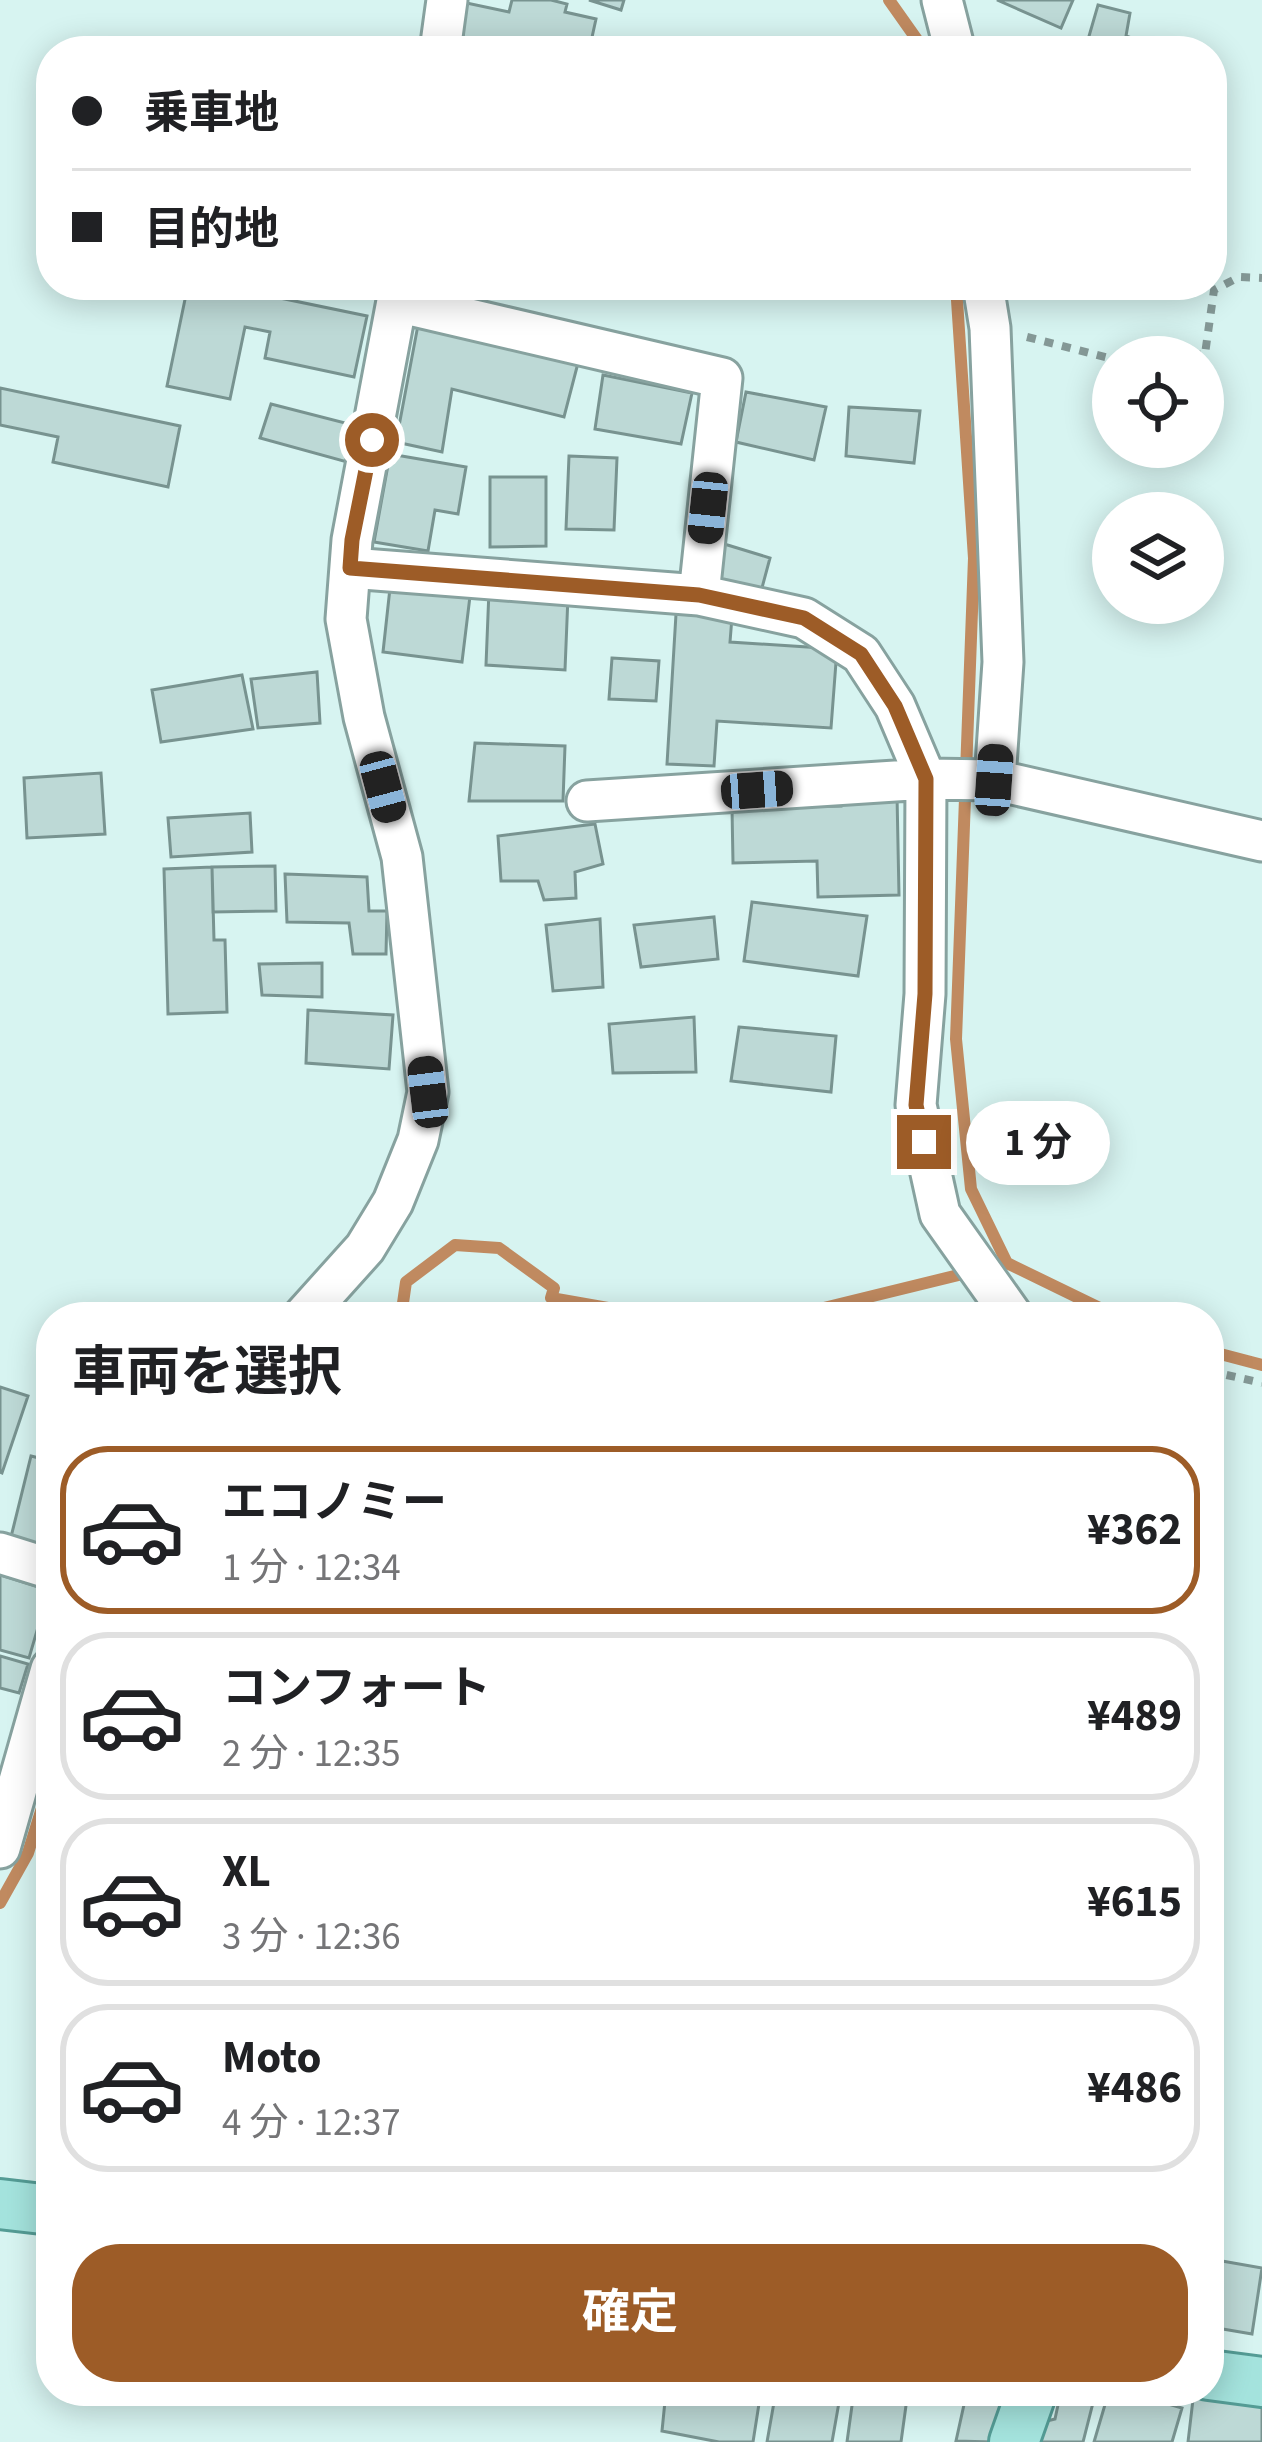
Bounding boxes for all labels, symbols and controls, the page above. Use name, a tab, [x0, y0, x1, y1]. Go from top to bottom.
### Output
text: 乗車地	[144, 82, 279, 146]
text: 目的地	[144, 198, 279, 262]
map controls	[1092, 336, 1224, 624]
button: locate	[1092, 336, 1224, 468]
route start	[345, 413, 399, 467]
car	[686, 470, 730, 546]
button: layers	[1092, 492, 1224, 624]
car	[974, 743, 1014, 817]
car	[356, 748, 410, 826]
car	[720, 770, 794, 810]
car	[406, 1054, 450, 1130]
callout: 1 分	[966, 1100, 1110, 1184]
route end	[897, 1115, 951, 1169]
text: 1 分	[1004, 1115, 1072, 1171]
text: 車両を選択	[72, 1335, 342, 1412]
text: エコノミー	[222, 1471, 447, 1535]
icon: car	[78, 1476, 186, 1584]
text: ¥362	[1087, 1498, 1182, 1562]
text: 1 分 · 12:34	[222, 1540, 401, 1596]
text: コンフォート	[222, 1657, 491, 1721]
icon: car	[78, 1662, 186, 1770]
text: ¥489	[1087, 1684, 1182, 1748]
text: 2 分 · 12:35	[222, 1726, 401, 1782]
text: XL	[222, 1840, 271, 1904]
icon: car	[78, 1848, 186, 1956]
text: ¥615	[1087, 1870, 1182, 1934]
text: 3 分 · 12:36	[222, 1909, 401, 1965]
text: Moto	[222, 2026, 321, 2090]
icon: car	[78, 2034, 186, 2142]
text: ¥486	[1087, 2056, 1182, 2120]
text: 4 分 · 12:37	[222, 2095, 401, 2151]
button: 確定	[72, 2244, 1188, 2382]

